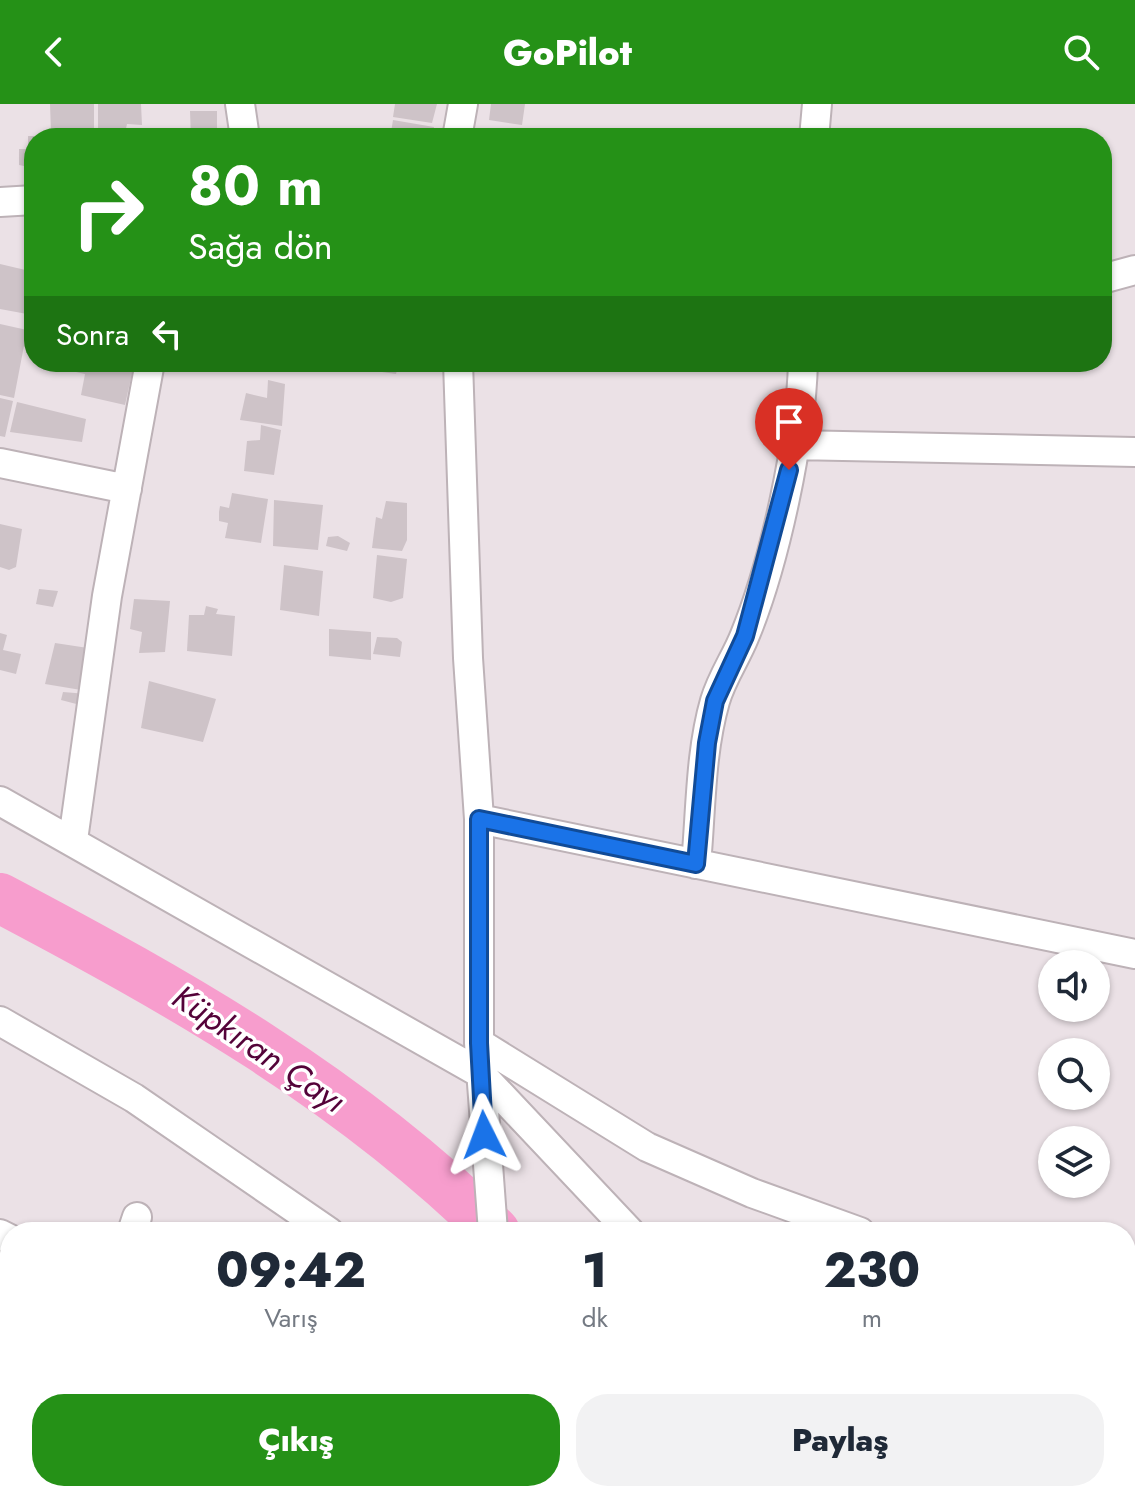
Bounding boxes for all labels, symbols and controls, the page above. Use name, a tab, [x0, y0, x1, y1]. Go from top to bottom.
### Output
text: GoPilot	[503, 26, 632, 78]
icon: back	[32, 30, 76, 74]
icon: search	[1059, 30, 1103, 74]
text: 80 m	[188, 145, 323, 226]
icon: right	[56, 160, 160, 264]
text: Sağa dön	[188, 220, 333, 272]
icon: left	[145, 312, 189, 356]
text: Sonra	[56, 313, 129, 356]
pin	[755, 388, 823, 470]
icon: arrive	[767, 400, 811, 444]
map controls	[1038, 950, 1110, 1198]
button: sound	[1038, 950, 1110, 1022]
water label: Küpkıran Çayı	[162, 973, 356, 1125]
button: search	[1038, 1038, 1110, 1110]
position arrow	[442, 1093, 526, 1177]
button: layers	[1038, 1126, 1110, 1198]
text: 09:42	[216, 1236, 366, 1305]
text: 1	[582, 1236, 607, 1305]
text: 230	[824, 1236, 920, 1305]
text: Varış	[264, 1299, 317, 1337]
text: dk	[582, 1299, 608, 1337]
text: m	[862, 1299, 882, 1337]
button: Çıkış	[32, 1394, 560, 1486]
button: Paylaş	[576, 1394, 1104, 1486]

